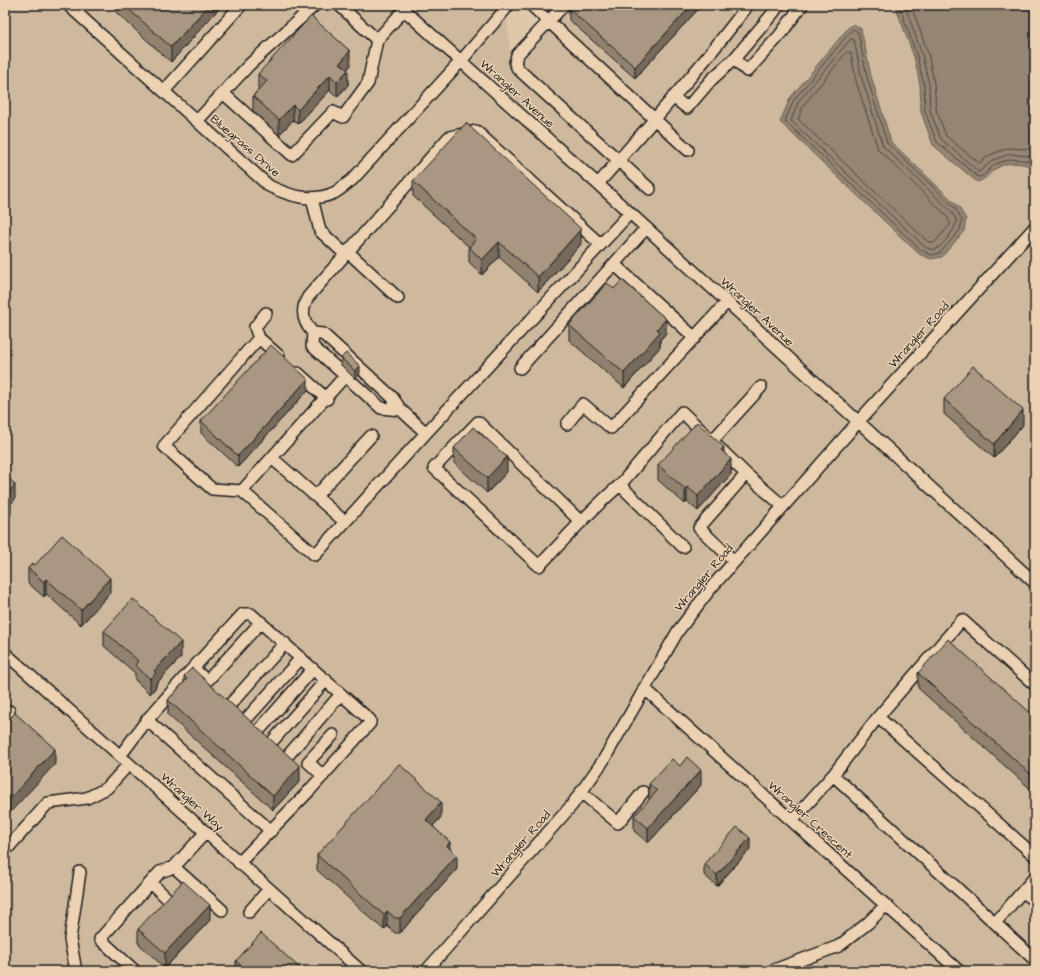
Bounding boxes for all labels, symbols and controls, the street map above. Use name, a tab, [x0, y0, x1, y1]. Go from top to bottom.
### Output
street label: Wrangler Avenue	[475, 56, 558, 133]
street label: Bluegrass Drive	[206, 111, 284, 182]
street label: Wrangler Avenue	[716, 273, 798, 352]
street label: Wrangler Road	[885, 298, 954, 372]
street label: Wrangler Road	[671, 541, 738, 616]
street label: Wrangler Way	[156, 769, 228, 836]
street label: Wrangler Crescent	[763, 777, 856, 863]
street label: Wrangler Road	[487, 807, 556, 882]

